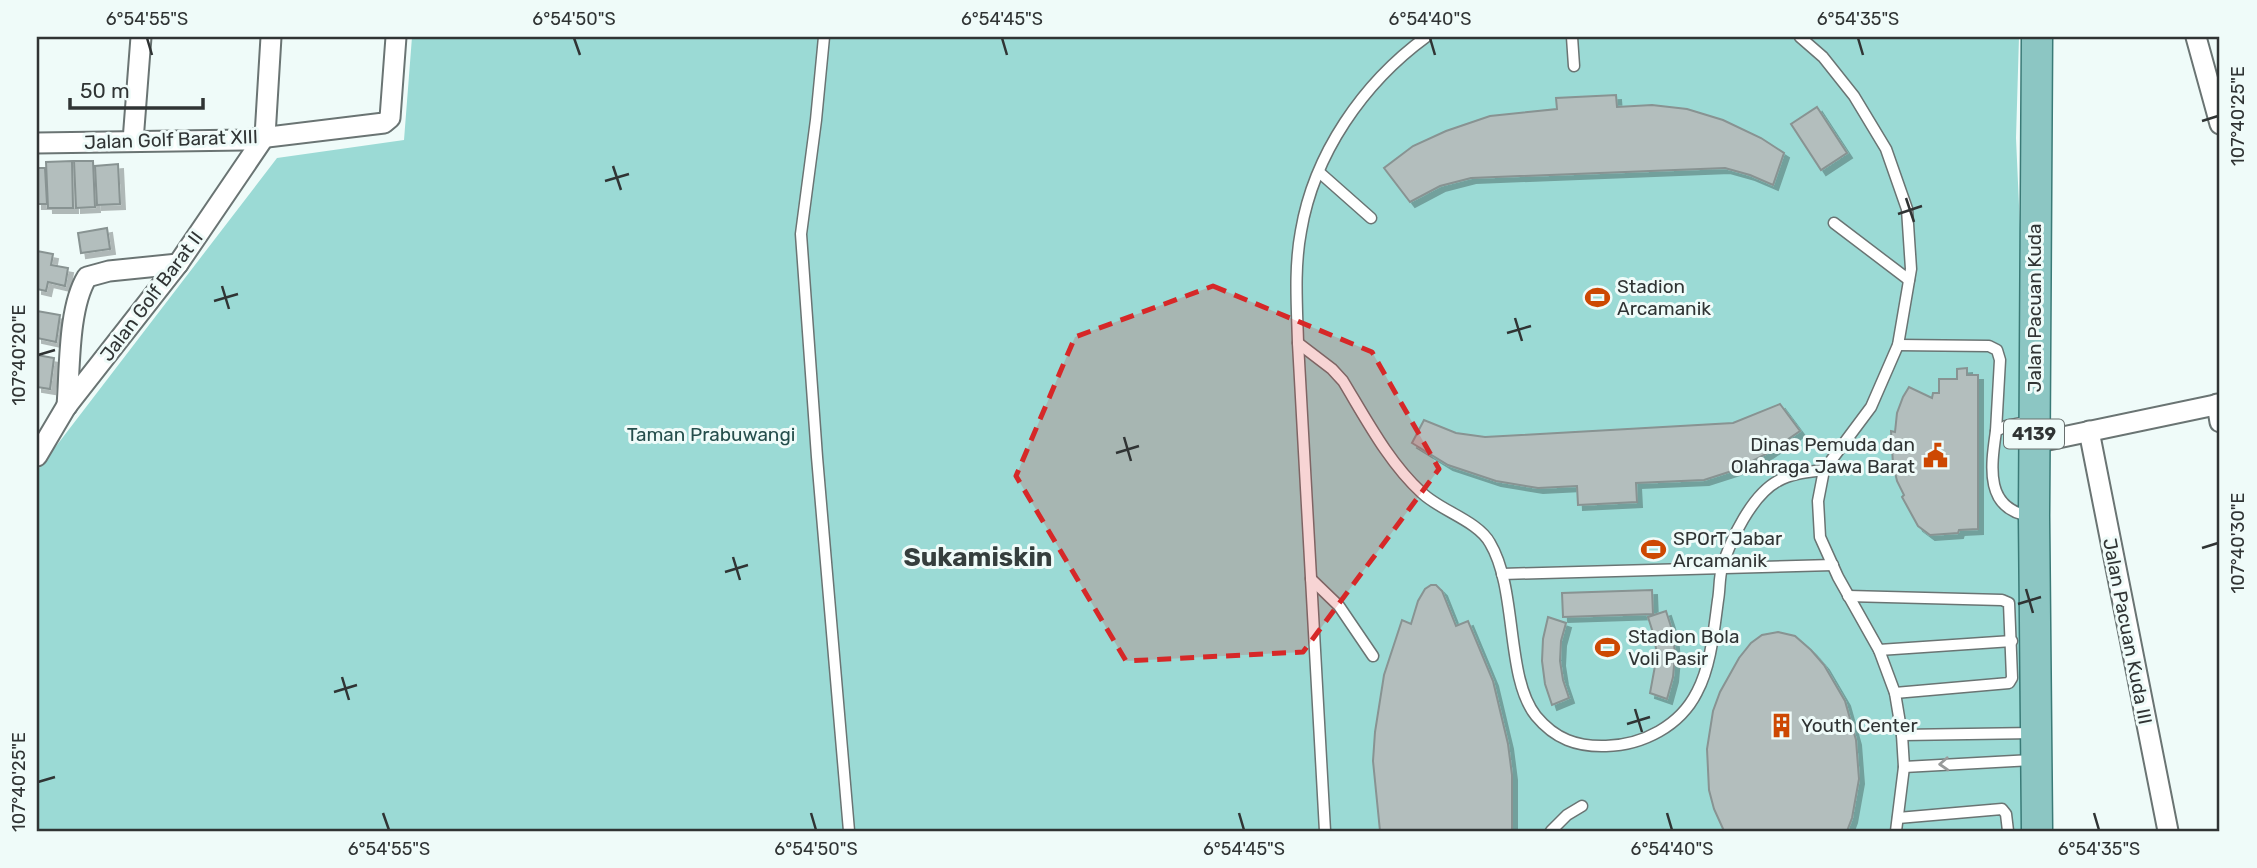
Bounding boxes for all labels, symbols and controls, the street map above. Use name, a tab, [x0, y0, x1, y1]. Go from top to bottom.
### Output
text: 6°54'55"S	[106, 8, 188, 30]
text: 6°54'50"S	[532, 8, 616, 30]
text: 6°54'45"S	[961, 8, 1043, 30]
text: 6°54'40"S	[1389, 8, 1471, 30]
text: 6°54'35"S	[1817, 8, 1899, 30]
scale bar	[70, 66, 203, 110]
text: 107°40'25"E	[2227, 66, 2249, 166]
text: 50 m	[80, 78, 130, 103]
street label: Jalan Golf Barat XIII	[84, 125, 258, 154]
street label: Jalan Pacuan Kuda	[2023, 223, 2046, 393]
street label: Jalan Golf Barat II	[95, 227, 208, 366]
place label: Stadion Arcamanik	[1617, 275, 1711, 320]
sports icon: Stadion Arcamanik	[1583, 283, 1611, 311]
text: 107°40'20"E	[8, 305, 30, 405]
road number: 4139	[2004, 420, 2064, 448]
park label: Taman Prabuwangi	[627, 423, 795, 446]
place label: Dinas Pemuda dan Olahraga Jawa Barat	[1731, 433, 1916, 478]
public building icon: Dinas Pemuda dan Olahraga Jawa Barat	[1921, 441, 1949, 469]
text: 107°40'30"E	[2227, 493, 2249, 594]
place label: SPOrT Jabar Arcamanik	[1673, 527, 1783, 572]
sports icon: SPOrT Jabar Arcamanik	[1639, 535, 1667, 563]
street label: Jalan Pacuan Kuda III	[2098, 536, 2157, 726]
district label: Sukamiskin	[903, 542, 1053, 573]
place label: Stadion Bola Voli Pasir	[1628, 625, 1739, 670]
sports icon: Stadion Bola Voli Pasir	[1594, 633, 1622, 661]
building icon: Youth Center	[1767, 711, 1795, 739]
place label: Youth Center	[1801, 714, 1918, 737]
text: 107°40'25"E	[8, 732, 30, 832]
one-way arrow	[1938, 757, 1949, 772]
text: 6°54'55"S	[348, 838, 430, 860]
text: 6°54'50"S	[774, 838, 858, 860]
text: 6°54'45"S	[1203, 838, 1285, 860]
text: 6°54'40"S	[1631, 838, 1713, 860]
text: 6°54'35"S	[2058, 838, 2140, 860]

